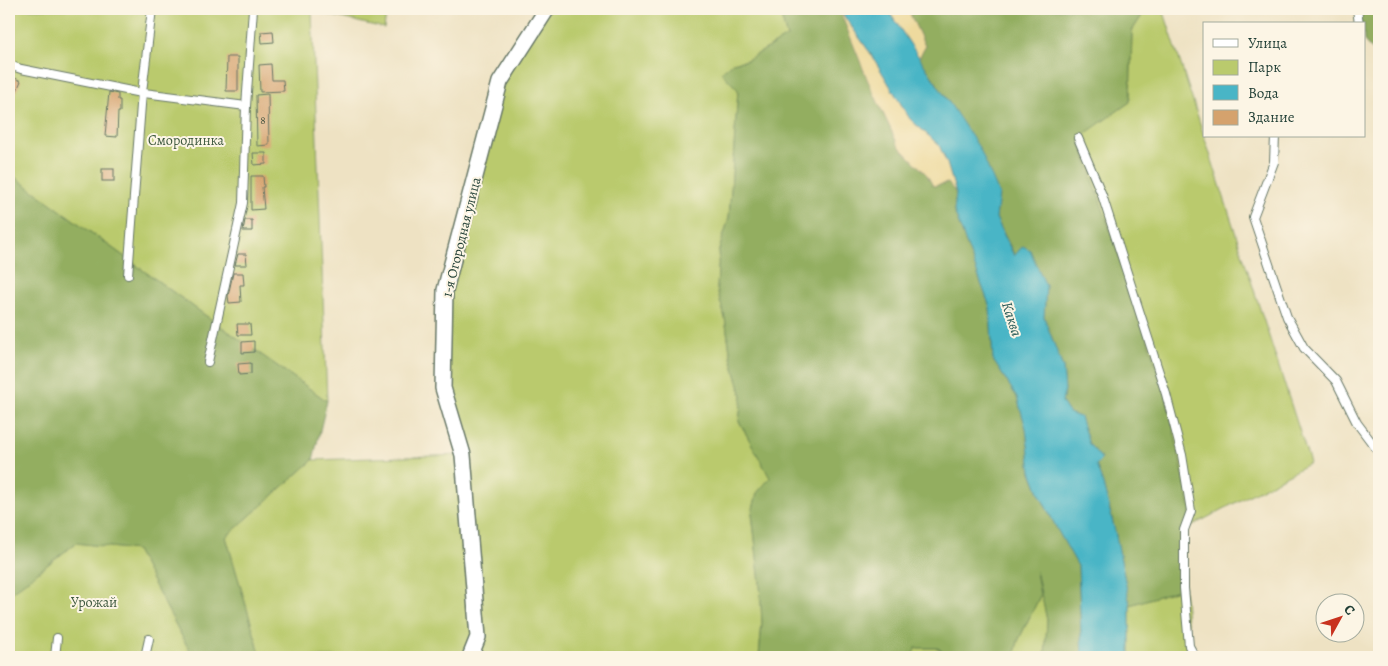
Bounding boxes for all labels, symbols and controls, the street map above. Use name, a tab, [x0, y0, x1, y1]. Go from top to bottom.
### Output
legend	[1203, 22, 1366, 138]
text: Улица	[1248, 33, 1287, 53]
text: Парк	[1248, 57, 1281, 77]
text: Вода	[1248, 83, 1279, 103]
text: Здание	[1248, 107, 1295, 127]
house number: 8	[260, 113, 266, 128]
park label: Смородинка	[148, 131, 225, 150]
street label: 1-я Огородная улица	[437, 175, 486, 299]
water label: Каква	[997, 299, 1027, 339]
park label: Урожай	[71, 593, 117, 612]
north arrow	[1316, 594, 1366, 644]
text: С	[1340, 601, 1360, 620]

